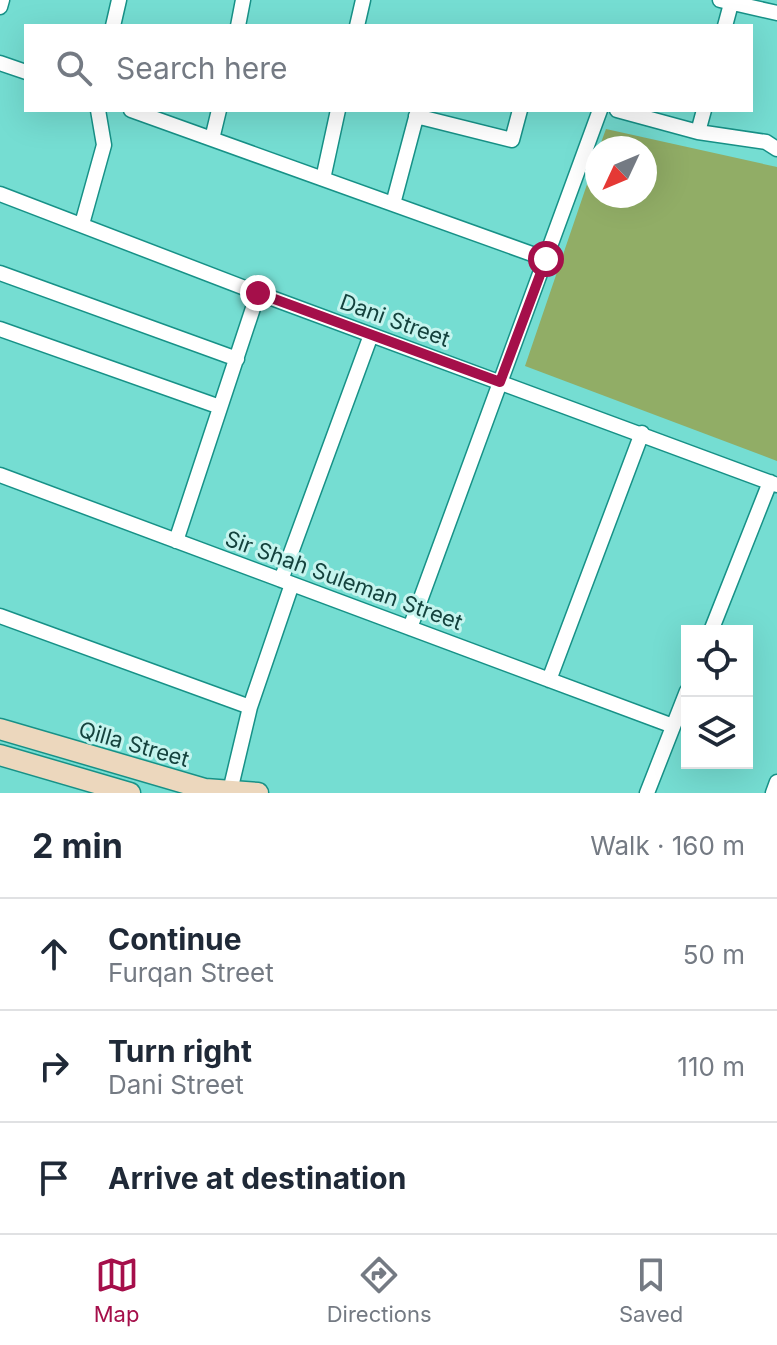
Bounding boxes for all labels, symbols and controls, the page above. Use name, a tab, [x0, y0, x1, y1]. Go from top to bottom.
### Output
search box	[24, 24, 753, 112]
icon: search	[52, 46, 96, 90]
text: Search here	[116, 50, 288, 86]
north arrow	[585, 136, 657, 208]
route start	[528, 241, 564, 277]
route end	[240, 275, 276, 311]
street label: Dani Street	[337, 288, 453, 352]
street label: Sir Shah Suleman Street	[222, 525, 466, 635]
map controls	[681, 625, 753, 769]
button: locate	[681, 625, 753, 697]
button: layers	[681, 697, 753, 769]
street label: Qilla Street	[76, 716, 192, 772]
text: 2 min	[32, 825, 123, 866]
text: Walk · 160 m	[590, 830, 745, 861]
text: Continue	[108, 921, 242, 957]
icon: ahead	[32, 932, 76, 976]
text: 50 m	[683, 939, 745, 970]
text: Furqan Street	[108, 957, 274, 988]
text: Turn right	[108, 1033, 252, 1069]
icon: right	[32, 1044, 76, 1088]
text: 110 m	[677, 1051, 745, 1082]
text: Dani Street	[108, 1069, 244, 1100]
icon: arrive	[32, 1156, 76, 1200]
text: Arrive at destination	[108, 1160, 406, 1196]
tab: Map	[94, 1253, 139, 1327]
tab: Directions	[327, 1253, 432, 1327]
tab: Saved	[619, 1253, 683, 1327]

